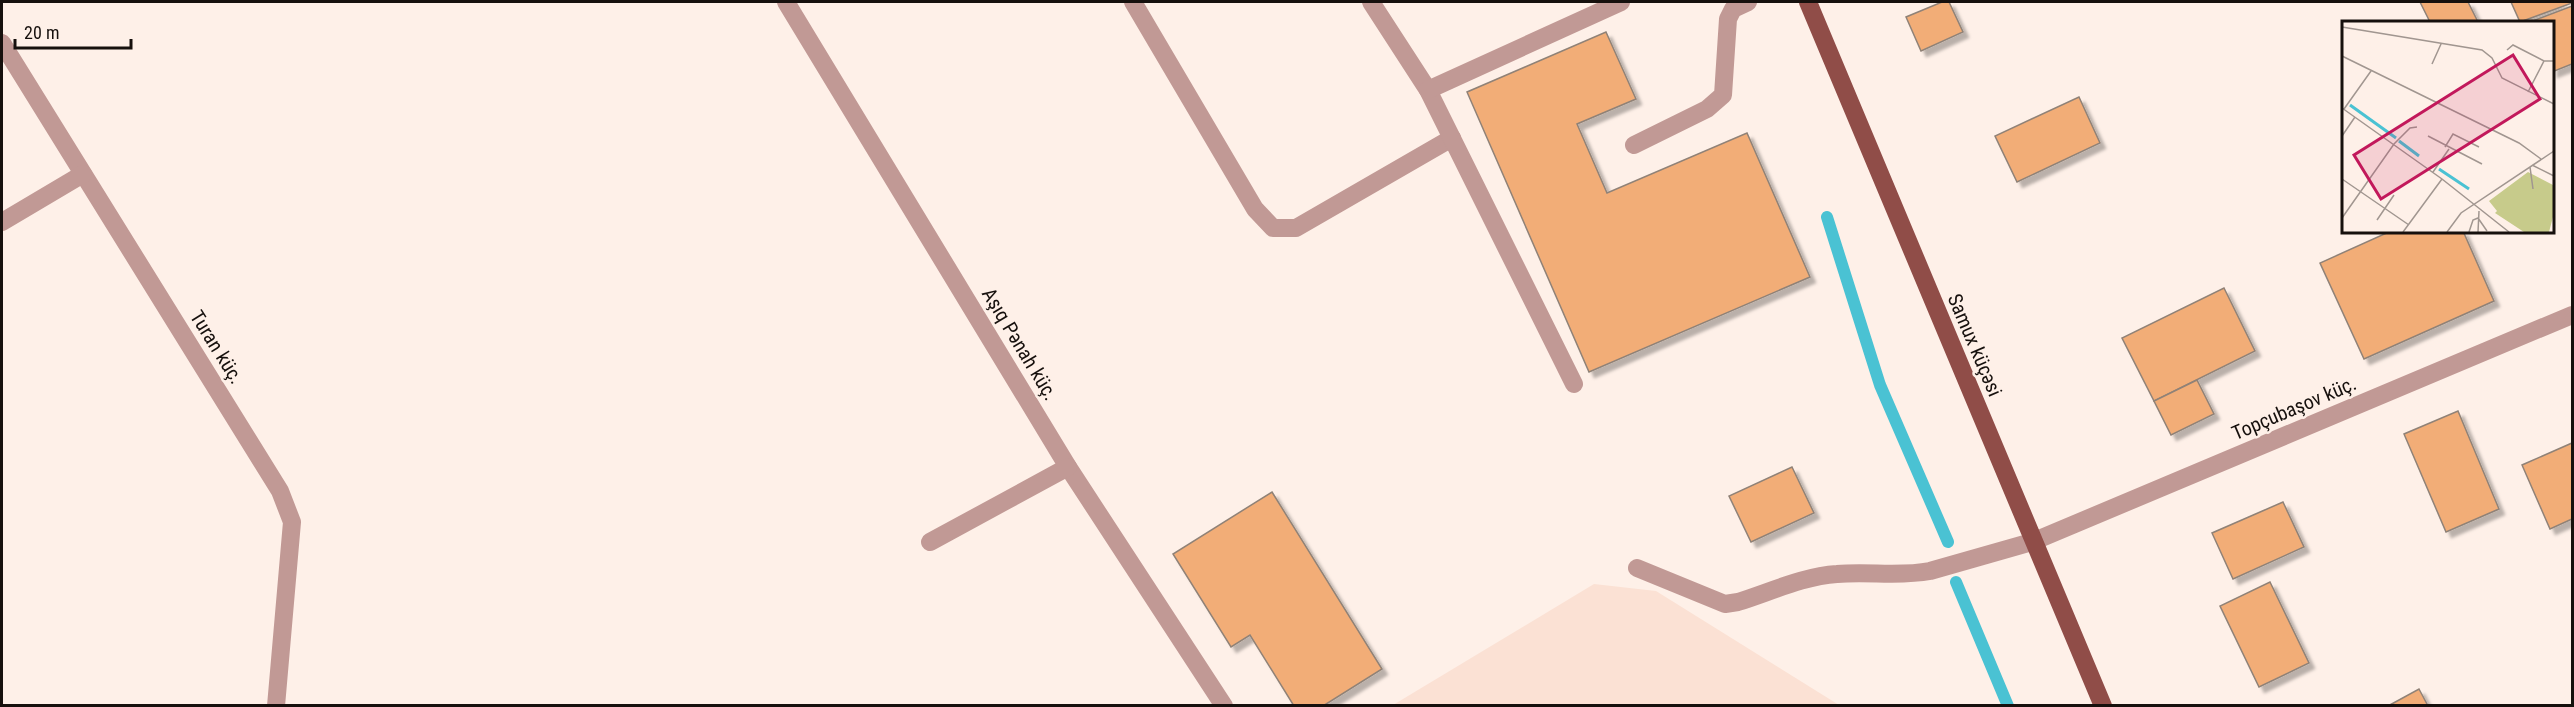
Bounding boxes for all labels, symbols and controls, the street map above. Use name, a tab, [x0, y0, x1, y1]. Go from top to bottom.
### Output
scale bar	[15, 12, 130, 50]
inset map	[2342, 21, 2553, 232]
text: 20 m	[24, 22, 59, 43]
street label: Aşıq Pənah küç.	[977, 283, 1063, 405]
street label: Samux küçəsi	[1943, 290, 2007, 400]
street label: Turan küç.	[185, 306, 249, 388]
street label: Topçubaşov küç.	[2228, 371, 2360, 445]

